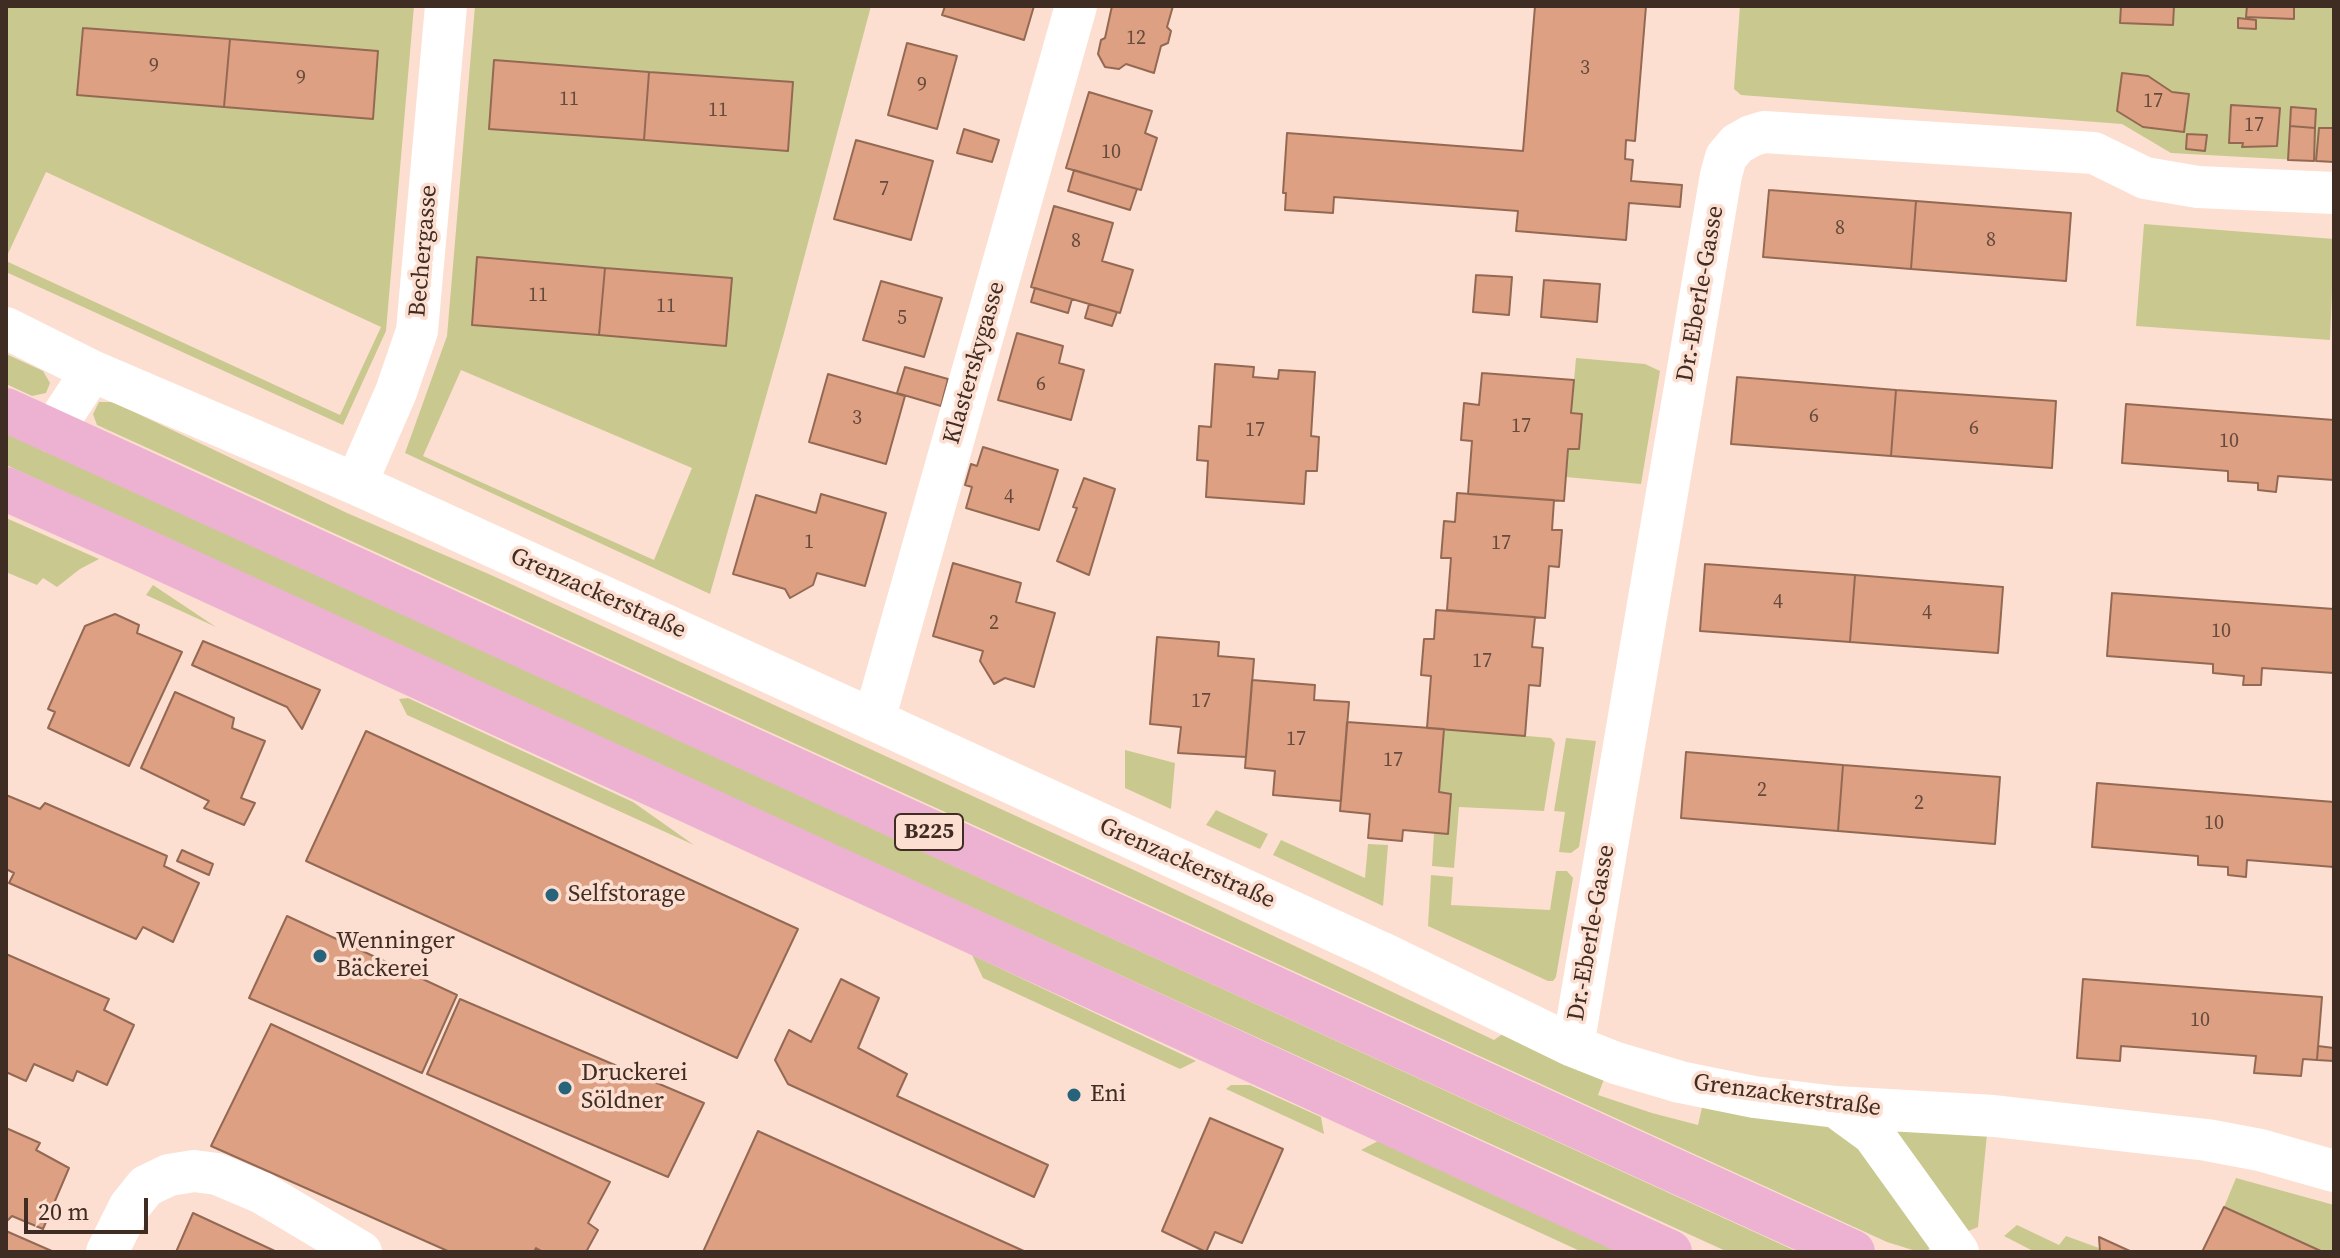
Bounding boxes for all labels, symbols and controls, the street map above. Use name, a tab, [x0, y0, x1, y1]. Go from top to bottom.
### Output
house number: 12	[1126, 27, 1146, 51]
house number: 9	[149, 55, 159, 79]
house number: 3	[1580, 57, 1590, 81]
house number: 9	[296, 67, 306, 91]
house number: 9	[917, 74, 927, 98]
house number: 11	[559, 88, 579, 112]
house number: 17	[2143, 90, 2163, 114]
house number: 11	[708, 99, 728, 123]
house number: 17	[2244, 114, 2264, 138]
house number: 10	[1101, 141, 1121, 165]
house number: 7	[879, 178, 889, 202]
street label: Bechergasse	[404, 184, 444, 318]
street label: Dr.-Eberle-Gasse	[1671, 204, 1731, 384]
house number: 8	[1835, 217, 1845, 241]
house number: 8	[1986, 229, 1996, 253]
house number: 8	[1071, 230, 1081, 254]
street label: Klasterskygasse	[938, 278, 1012, 448]
house number: 11	[528, 284, 548, 308]
house number: 11	[656, 295, 676, 319]
house number: 5	[897, 307, 907, 331]
house number: 6	[1036, 373, 1046, 397]
house number: 6	[1809, 405, 1819, 429]
house number: 3	[852, 407, 862, 431]
house number: 17	[1511, 415, 1531, 439]
house number: 6	[1969, 417, 1979, 441]
house number: 17	[1245, 419, 1265, 443]
house number: 10	[2219, 430, 2239, 454]
house number: 4	[1004, 486, 1014, 510]
house number: 1	[804, 531, 814, 555]
house number: 17	[1491, 532, 1511, 556]
street label: Grenzackerstraße	[506, 542, 690, 646]
house number: 4	[1773, 591, 1783, 615]
house number: 4	[1922, 602, 1932, 626]
house number: 2	[989, 612, 999, 636]
house number: 10	[2211, 620, 2231, 644]
house number: 17	[1472, 650, 1492, 674]
house number: 17	[1191, 690, 1211, 714]
house number: 17	[1286, 728, 1306, 752]
house number: 17	[1383, 749, 1403, 773]
house number: 2	[1757, 779, 1767, 803]
house number: 2	[1914, 792, 1924, 816]
street label: Grenzackerstraße	[1095, 812, 1279, 916]
house number: 10	[2204, 812, 2224, 836]
road number: B225	[895, 814, 963, 850]
street label: Dr.-Eberle-Gasse	[1562, 843, 1622, 1023]
place label: Selfstorage	[568, 881, 686, 909]
marker: Selfstorage	[543, 886, 561, 904]
place label: Wenninger Bäckerei	[336, 928, 455, 984]
marker: Wenninger Bäckerei	[311, 947, 329, 965]
house number: 10	[2190, 1009, 2210, 1033]
place label: Druckerei Söldner	[581, 1060, 688, 1116]
street label: Grenzackerstraße	[1691, 1069, 1883, 1123]
marker: Druckerei Söldner	[556, 1079, 574, 1097]
place label: Eni	[1090, 1081, 1126, 1109]
marker: Eni	[1065, 1086, 1083, 1104]
scale bar	[28, 1182, 152, 1232]
text: 20 m	[38, 1195, 89, 1228]

